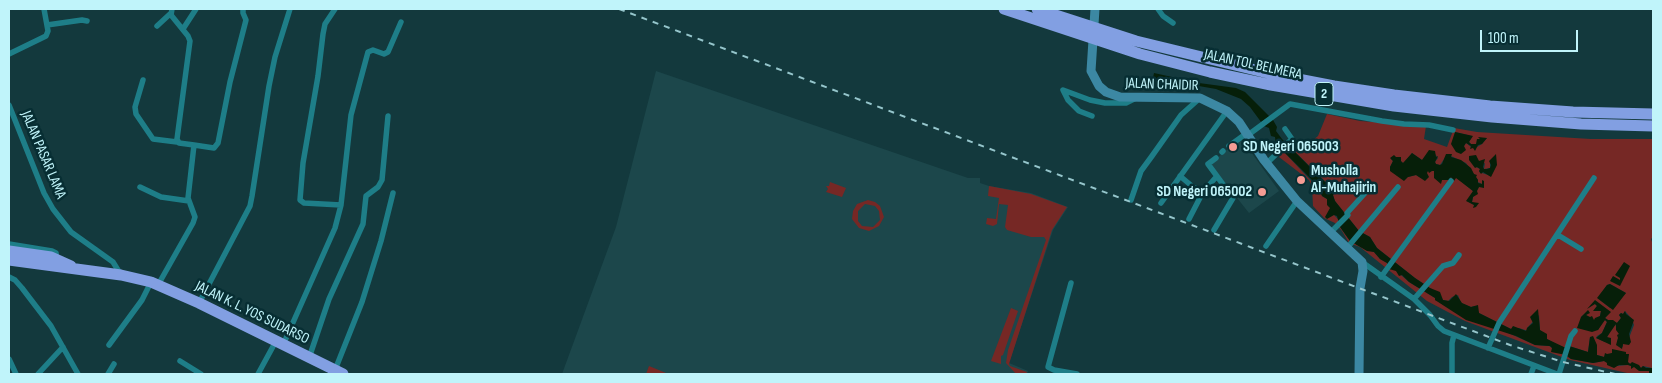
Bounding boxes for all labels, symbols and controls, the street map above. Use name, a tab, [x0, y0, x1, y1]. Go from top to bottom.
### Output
scale bar	[1482, 20, 1580, 52]
text: 100 m	[1488, 29, 1519, 48]
street label: JALAN TOL BELMERA	[1202, 46, 1304, 84]
street label: JALAN CHAIDIR	[1125, 75, 1199, 95]
road number: 2	[1315, 82, 1333, 106]
street label: JALAN PASAR LAMA	[16, 108, 70, 202]
place label: SD Negeri 065003	[1243, 138, 1339, 156]
marker: SD Negeri 065003	[1227, 141, 1239, 153]
place label: Musholla Al-Muhajirin	[1311, 162, 1376, 197]
marker: Musholla Al-Muhajirin	[1295, 174, 1307, 186]
place label: SD Negeri 065002	[1156, 183, 1252, 201]
marker: SD Negeri 065002	[1256, 186, 1268, 198]
street label: JALAN K. L. YOS SUDARSO	[192, 278, 312, 348]

